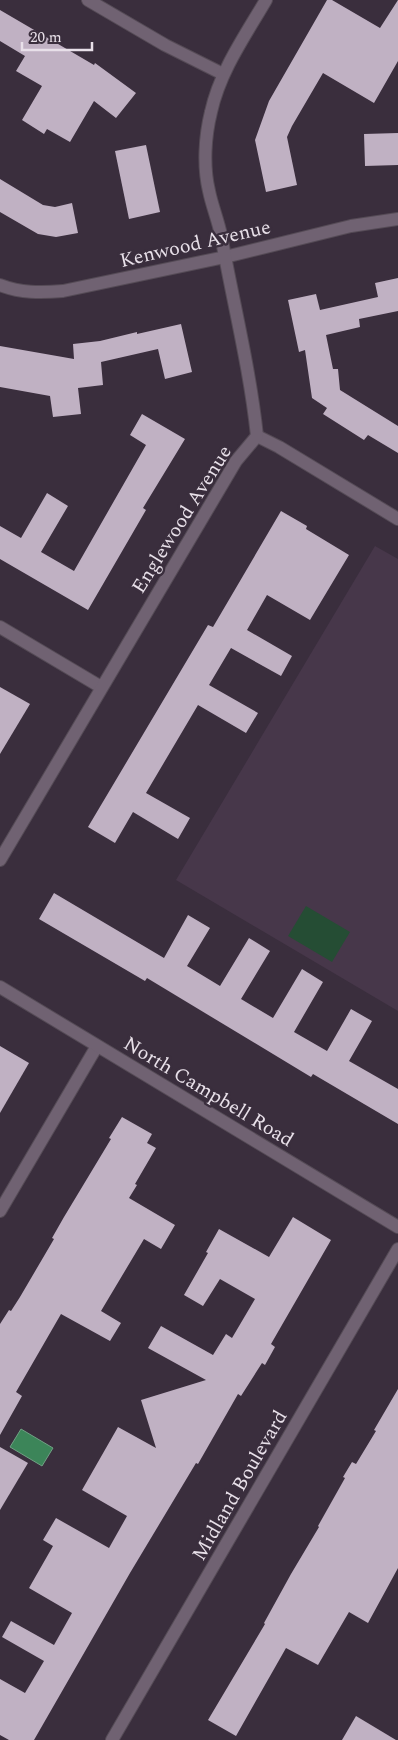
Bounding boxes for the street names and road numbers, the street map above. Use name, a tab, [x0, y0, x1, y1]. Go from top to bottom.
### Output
street label: Kenwood Avenue	[117, 212, 274, 276]
street label: Englewood Avenue	[124, 440, 240, 600]
street label: North Campbell Road	[118, 1029, 299, 1155]
street label: Midland Boulevard	[184, 1405, 295, 1566]

